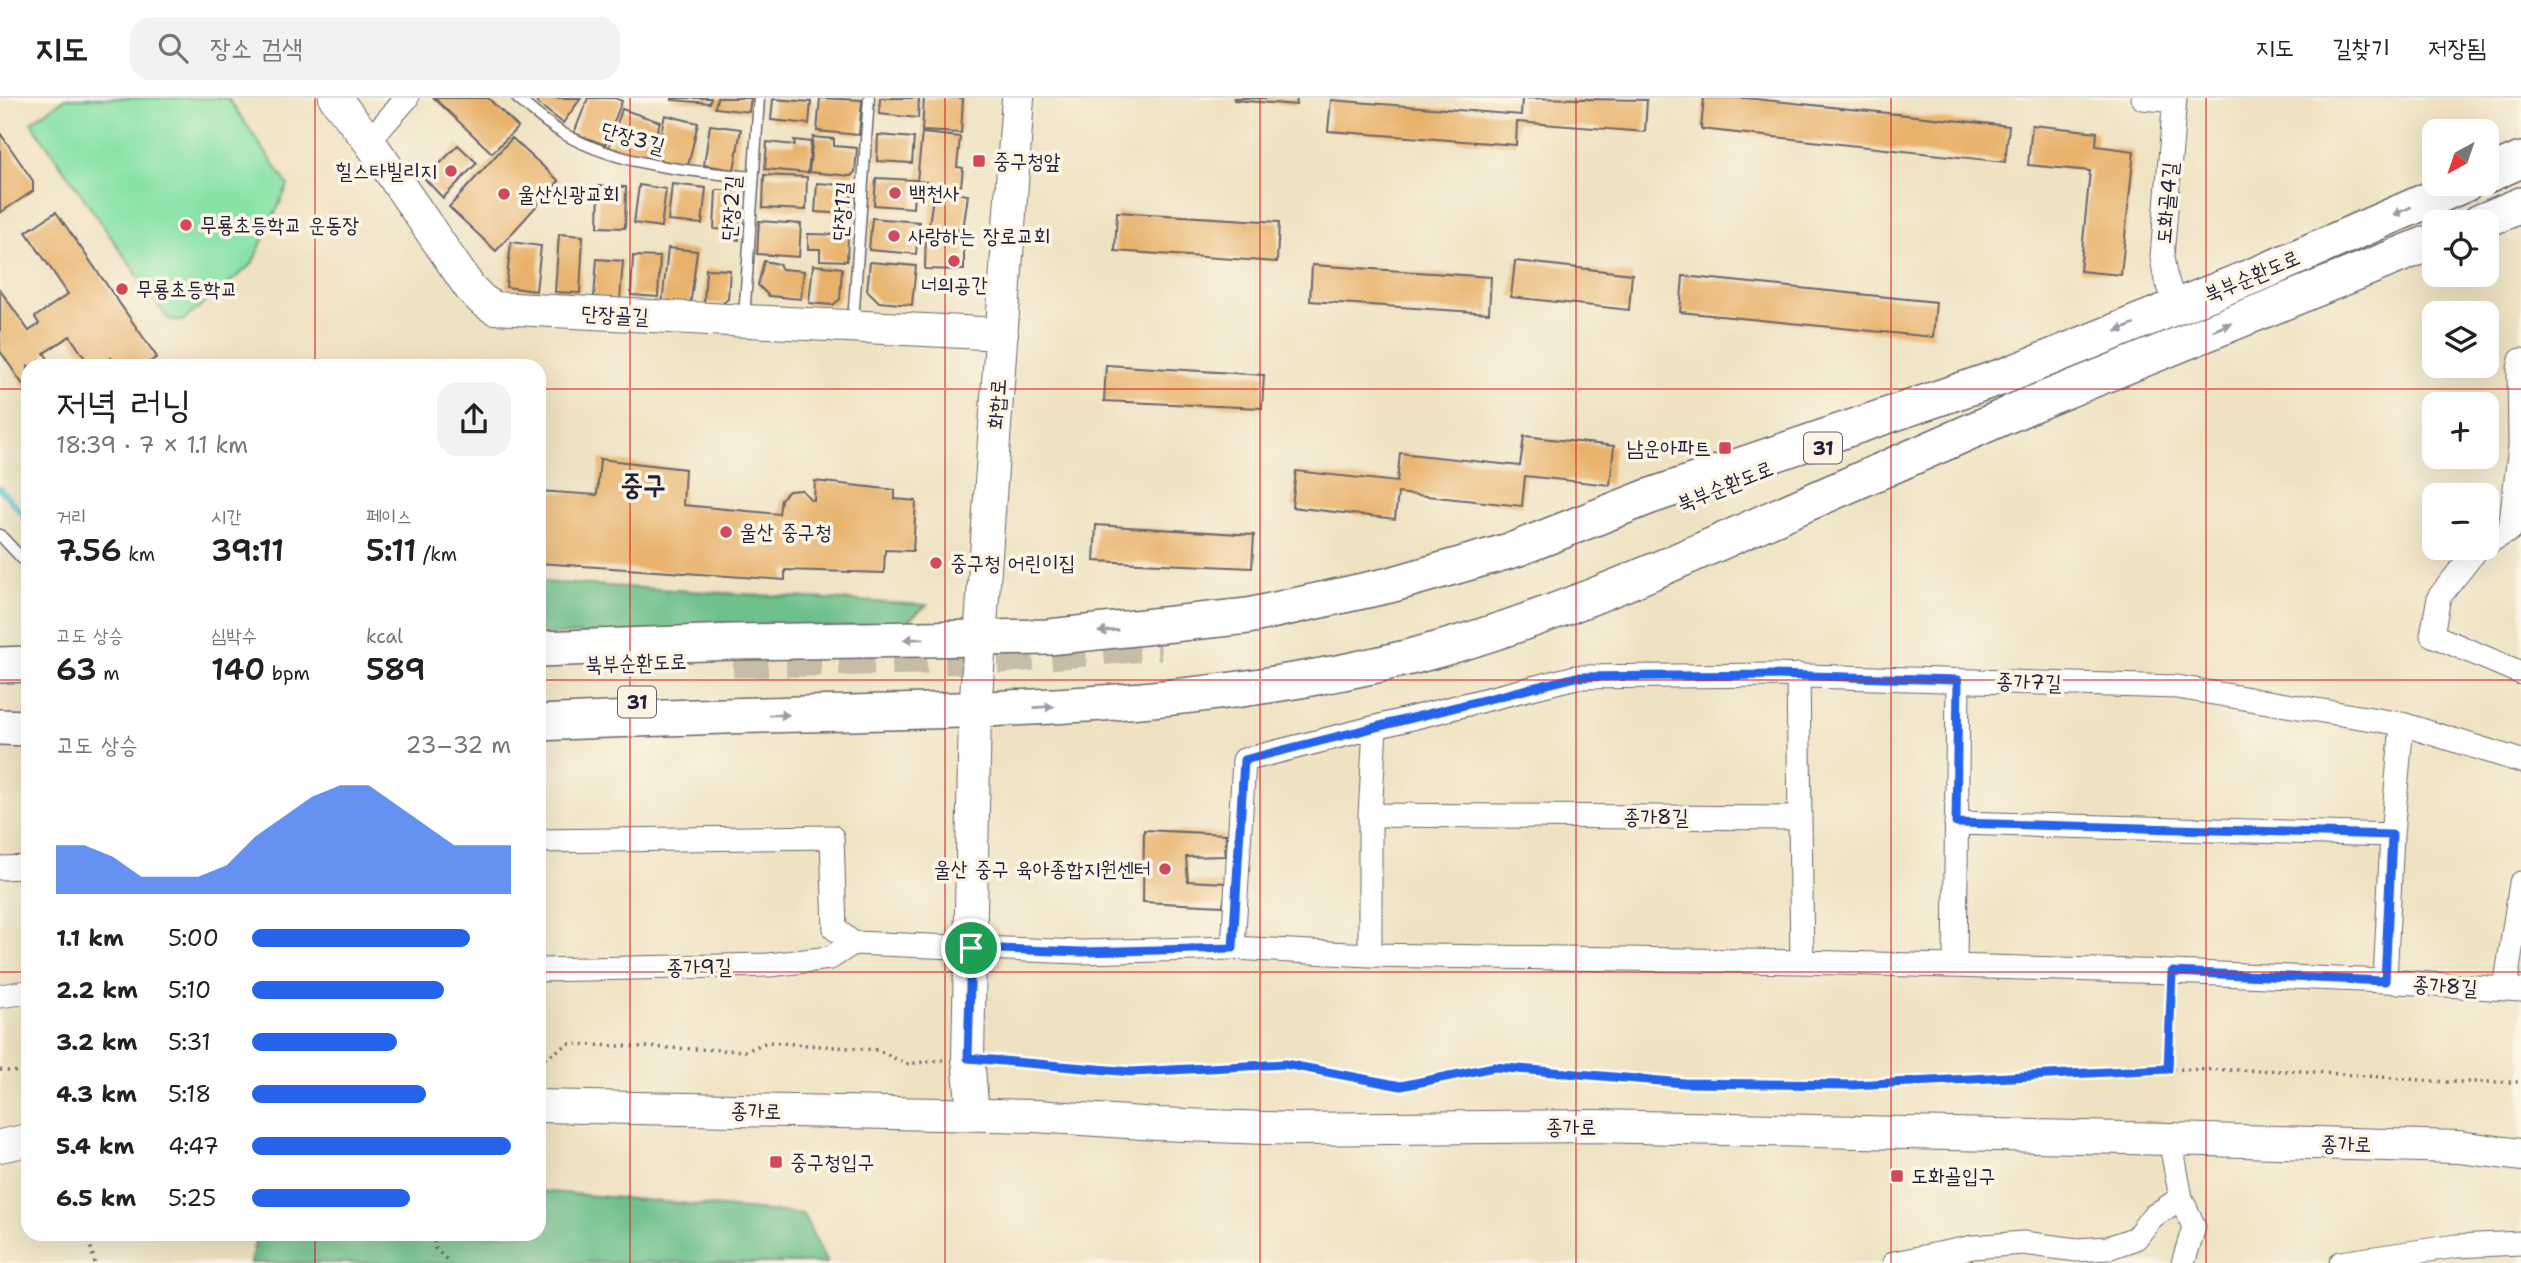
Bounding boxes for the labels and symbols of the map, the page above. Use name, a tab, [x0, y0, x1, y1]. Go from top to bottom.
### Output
street label: 단장3길	[598, 116, 668, 160]
north arrow	[2422, 119, 2499, 196]
place label: 중구청앞	[993, 147, 1061, 175]
marker: 중구청앞	[971, 153, 987, 169]
place label: 힐스타빌리지	[336, 157, 437, 185]
street label: 도화골4길	[2149, 161, 2185, 245]
marker: 힐스타빌리지	[443, 163, 459, 179]
street label: 단장2길	[715, 174, 747, 242]
place label: 백천사	[909, 179, 960, 207]
place label: 울산신광교회	[518, 180, 619, 208]
street label: 단장1길	[826, 180, 858, 242]
marker: 백천사	[887, 185, 903, 201]
marker: 울산신광교회	[496, 186, 512, 202]
one-way arrow	[2392, 206, 2413, 217]
place label: 무룡초등학교 운동장	[200, 211, 359, 239]
marker: 무룡초등학교 운동장	[178, 217, 194, 233]
place label: 사랑하는 장로교회	[908, 222, 1050, 250]
marker: 사랑하는 장로교회	[886, 228, 902, 244]
street label: 북부순환도로	[2200, 243, 2304, 309]
marker: 너의공간	[946, 253, 962, 269]
place label: 너의공간	[920, 271, 988, 299]
place label: 무룡초등학교	[136, 275, 237, 303]
marker: 무룡초등학교	[114, 281, 130, 297]
street label: 단장골길	[581, 299, 650, 331]
one-way arrow	[2114, 322, 2135, 333]
one-way arrow	[2211, 322, 2232, 333]
street label: 화합로	[981, 378, 1013, 430]
road number: 31	[1804, 432, 1842, 464]
place label: 남운아파트	[1627, 434, 1711, 462]
marker: 남운아파트	[1717, 440, 1733, 456]
street label: 북부순환도로	[1673, 454, 1777, 518]
district label: 중구	[620, 465, 666, 503]
place label: 울산 중구청	[740, 518, 832, 546]
marker: 울산 중구청	[718, 524, 734, 540]
place label: 중구청 어린이집	[950, 549, 1075, 577]
marker: 중구청 어린이집	[928, 555, 944, 571]
one-way arrow	[1097, 626, 1119, 637]
one-way arrow	[903, 633, 925, 645]
street label: 북부순환도로	[585, 647, 687, 679]
street label: 종가7길	[1996, 667, 2062, 697]
road number: 31	[618, 687, 656, 718]
one-way arrow	[1033, 702, 1055, 713]
one-way arrow	[768, 709, 790, 720]
street label: 종가8길	[1623, 803, 1689, 831]
place label: 울산 중구 육아종합지원센터	[934, 855, 1151, 883]
marker: 울산 중구 육아종합지원센터	[1157, 861, 1173, 877]
pin	[941, 918, 1001, 978]
street label: 종가9길	[666, 952, 732, 982]
street label: 종가8길	[2411, 970, 2479, 1002]
street label: 종가로	[730, 1097, 782, 1125]
street label: 종가로	[1546, 1113, 1596, 1141]
street label: 종가로	[2320, 1130, 2372, 1158]
place label: 중구청입구	[790, 1148, 875, 1176]
marker: 중구청입구	[768, 1154, 784, 1170]
place label: 도화골입구	[1911, 1162, 1996, 1190]
marker: 도화골입구	[1889, 1168, 1905, 1184]

